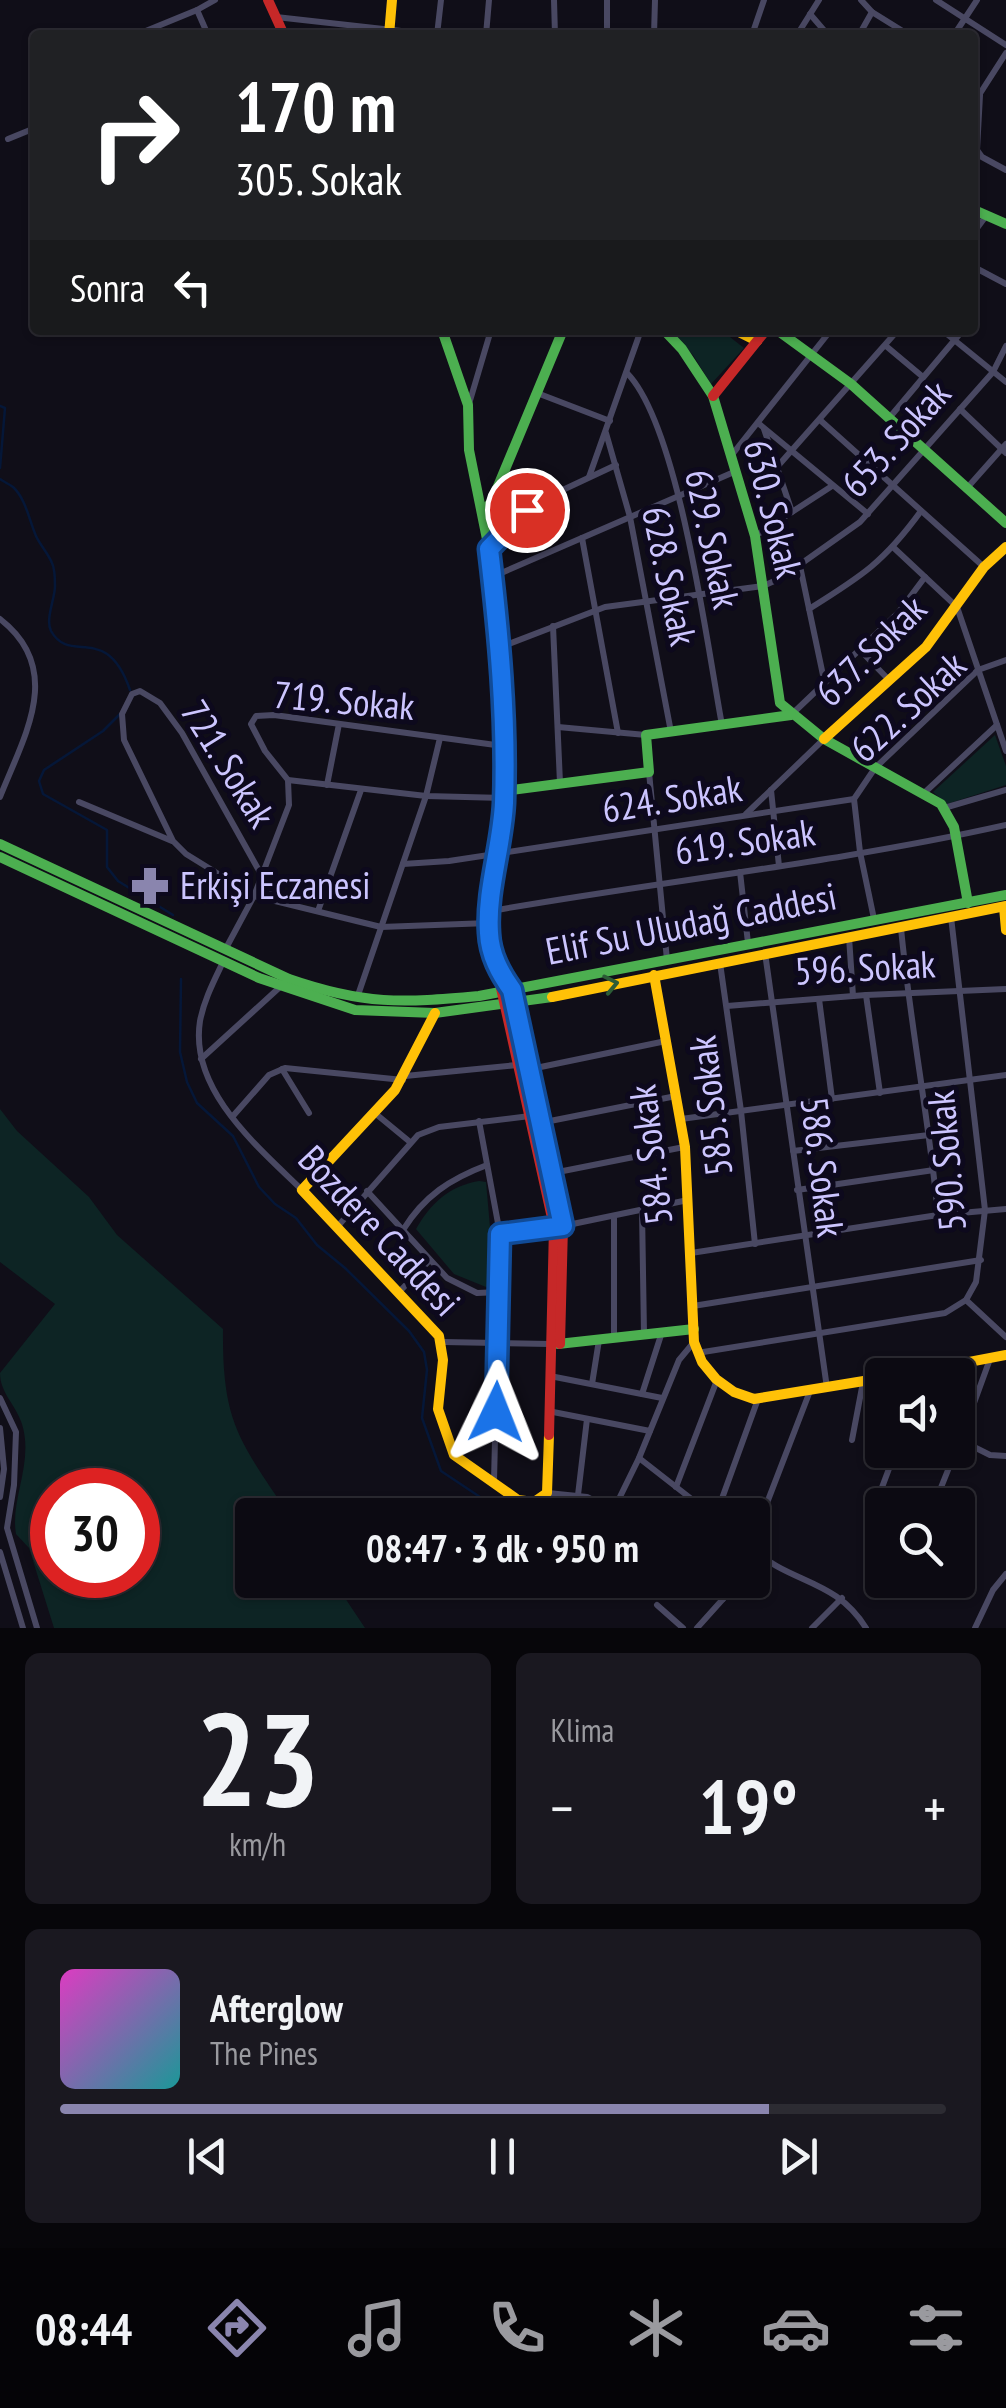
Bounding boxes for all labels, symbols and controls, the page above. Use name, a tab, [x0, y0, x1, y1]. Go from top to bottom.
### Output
text: 170 m	[235, 61, 396, 151]
icon: right	[70, 70, 200, 200]
text: 305. Sokak	[235, 149, 402, 207]
icon: left	[165, 260, 220, 315]
text: Sonra	[70, 263, 145, 312]
street label: 653. Sokak	[830, 369, 960, 507]
street label: 630. Sokak	[734, 434, 815, 583]
street label: 629. Sokak	[675, 465, 752, 613]
pin	[485, 468, 570, 553]
icon: arrive	[500, 483, 555, 538]
street label: 628. Sokak	[632, 502, 709, 650]
street label: 637. Sokak	[804, 584, 936, 716]
street label: 622. Sokak	[839, 640, 975, 772]
street label: 719. Sokak	[272, 669, 417, 730]
street label: 721. Sokak	[171, 690, 288, 836]
street label: 624. Sokak	[598, 762, 745, 833]
street label: 619. Sokak	[672, 806, 818, 875]
place label: Erkişi Eczanesi	[180, 860, 371, 909]
pharmacy icon: Erkişi Eczanesi	[129, 865, 171, 907]
street label: Elif Su Uludağ Caddesi	[541, 870, 840, 975]
street label: 596. Sokak	[793, 938, 937, 995]
one-way arrow	[602, 975, 619, 996]
street label: 585. Sokak	[677, 1033, 742, 1179]
street label: 584. Sokak	[617, 1082, 682, 1228]
street label: 590. Sokak	[915, 1089, 976, 1233]
street label: 586. Sokak	[791, 1094, 856, 1240]
street label: Bozdere Caddesi	[289, 1134, 472, 1326]
map controls	[865, 1358, 975, 1598]
button: sound	[865, 1358, 975, 1468]
position arrow	[444, 1360, 548, 1464]
speed limit sign: 30	[30, 1468, 160, 1598]
button: search	[865, 1488, 975, 1598]
text: 08:47 · 3 dk · 950 m	[366, 1523, 639, 1572]
text: 23	[196, 1674, 320, 1842]
text: Klima	[551, 1709, 614, 1751]
text: 19°	[699, 1758, 798, 1855]
text: −	[551, 1772, 573, 1843]
text: +	[923, 1772, 946, 1843]
text: km/h	[229, 1823, 286, 1865]
text: Afterglow	[210, 1983, 343, 2032]
text: The Pines	[210, 2032, 318, 2074]
icon: previous	[180, 2129, 235, 2184]
icon: pause	[475, 2129, 530, 2184]
icon: next	[771, 2129, 826, 2184]
icon: directions	[202, 2293, 272, 2363]
icon: music	[342, 2293, 412, 2363]
icon: phone	[482, 2293, 552, 2363]
icon: climate	[621, 2293, 691, 2363]
icon: car	[761, 2293, 831, 2363]
icon: filters	[901, 2293, 971, 2363]
text: 08:44	[35, 2299, 132, 2357]

